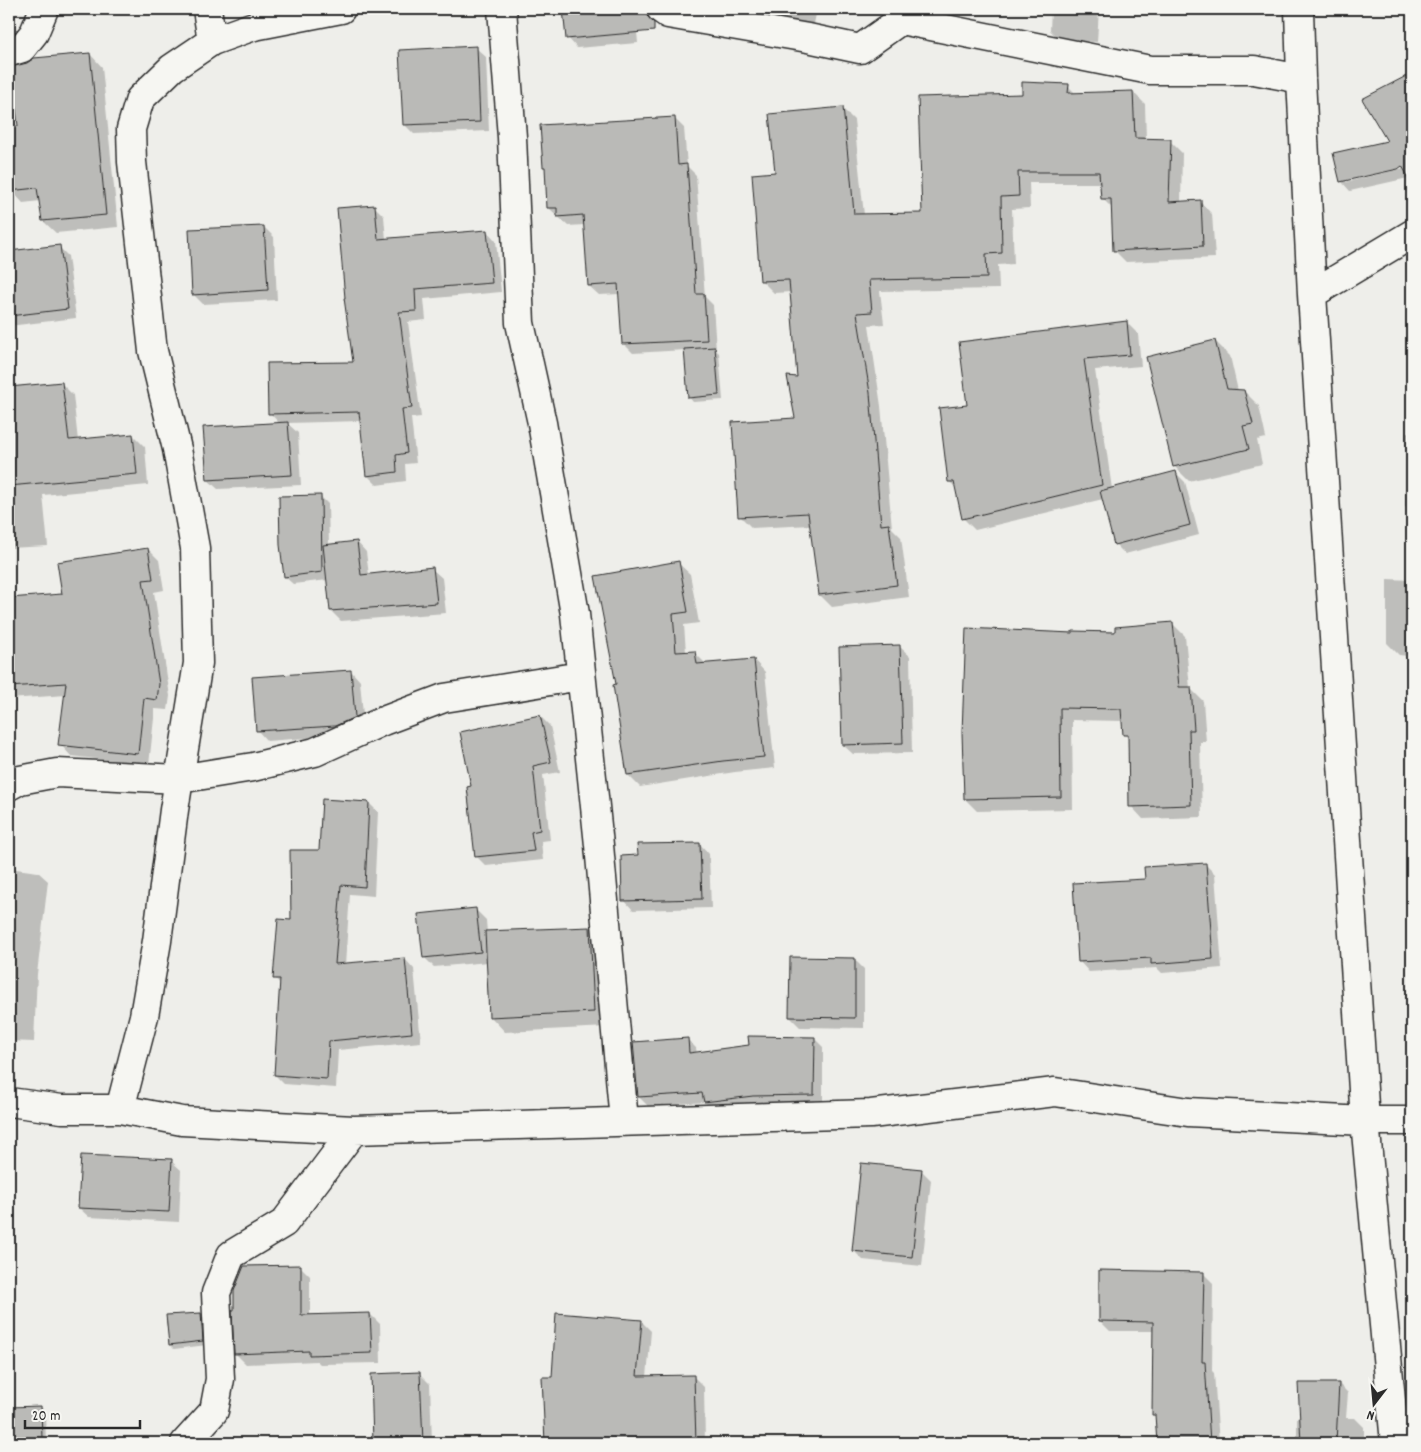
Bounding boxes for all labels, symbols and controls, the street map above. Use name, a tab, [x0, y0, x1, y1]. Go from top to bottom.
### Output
north arrow	[1348, 1380, 1398, 1430]
scale bar	[25, 1397, 140, 1429]
text: N	[1365, 1404, 1377, 1425]
text: 20 m	[32, 1406, 60, 1428]

